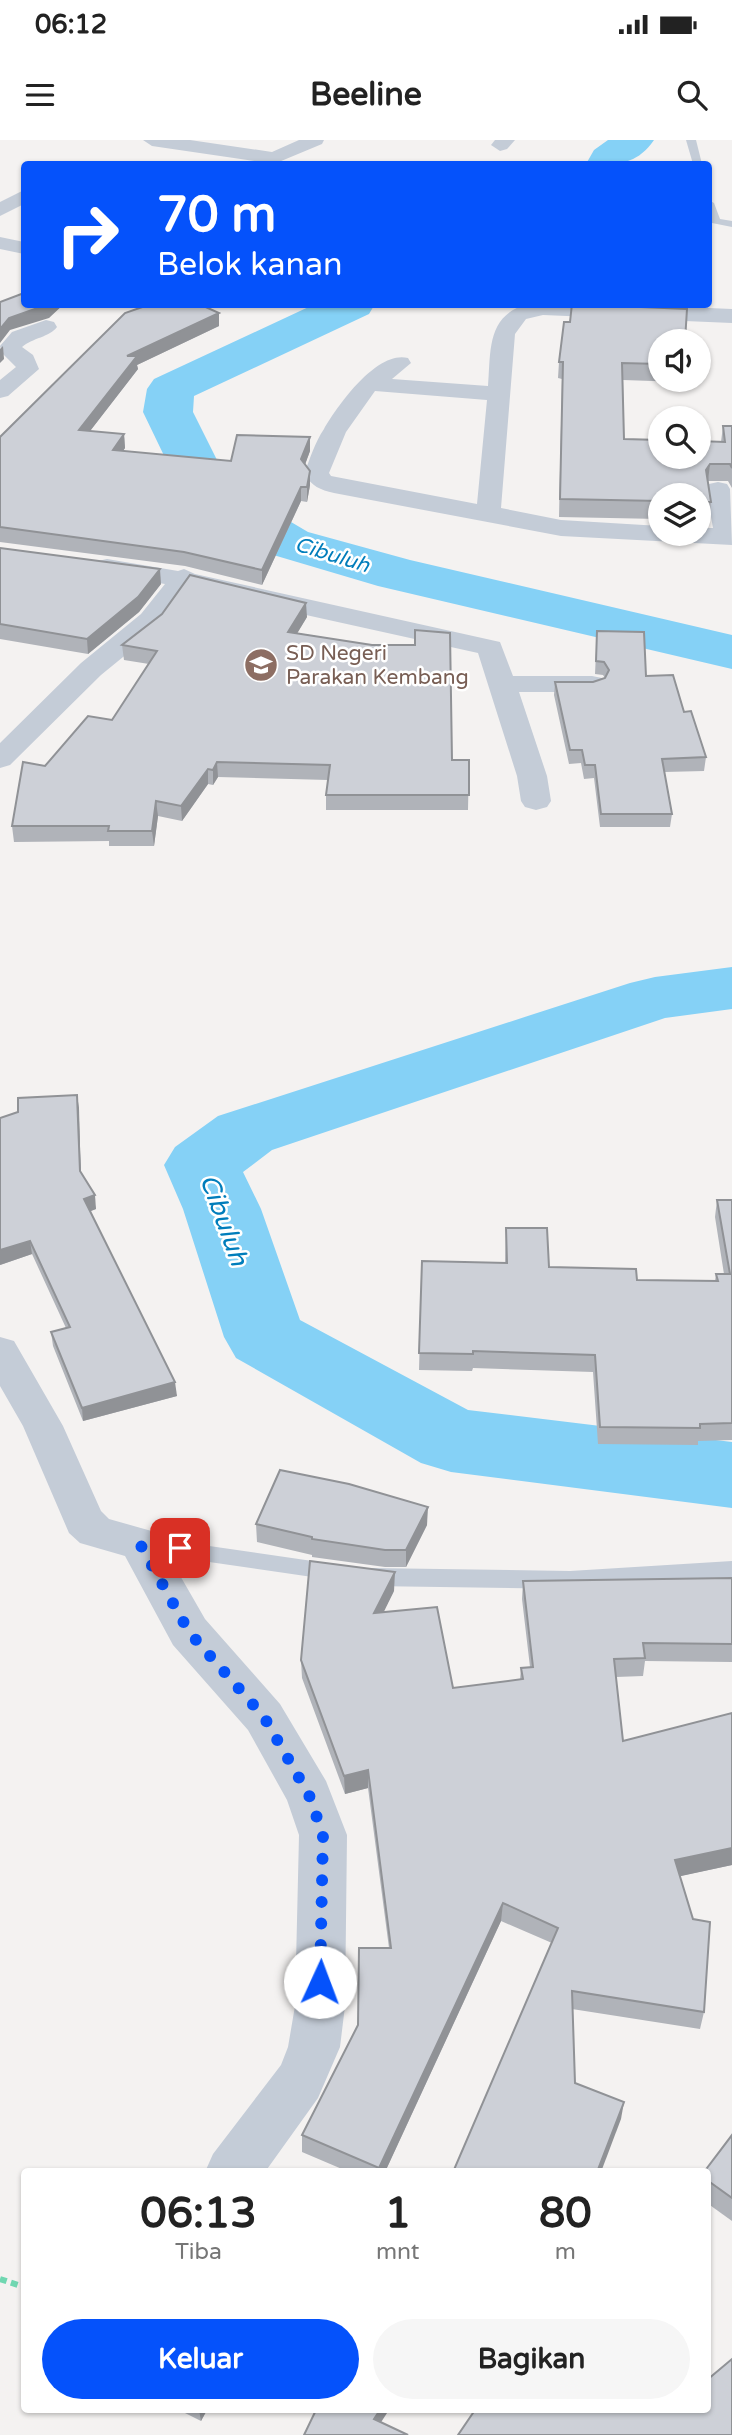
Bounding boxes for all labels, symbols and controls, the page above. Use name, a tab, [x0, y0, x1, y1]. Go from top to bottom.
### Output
text: 06:12	[35, 9, 107, 40]
icon: menu	[21, 76, 59, 114]
text: Beeline	[310, 76, 422, 114]
icon: search	[673, 76, 711, 114]
text: 70 m	[157, 186, 276, 245]
icon: right	[42, 189, 133, 280]
text: Belok kanan	[157, 246, 342, 284]
map controls	[648, 329, 711, 546]
button: sound	[648, 329, 711, 392]
button: search	[648, 406, 711, 469]
button: layers	[648, 483, 711, 546]
water label: Cibuluh	[292, 532, 373, 579]
place label: SD Negeri Parakan Kembang	[286, 641, 469, 690]
school or university icon: SD Negeri Parakan Kembang	[242, 646, 280, 684]
water label: Cibuluh	[193, 1170, 255, 1271]
pin	[150, 1518, 210, 1578]
icon: arrive	[161, 1529, 199, 1567]
position arrow	[283, 1945, 357, 2019]
text: 06:13	[140, 2188, 257, 2239]
text: 1	[385, 2188, 411, 2239]
text: 80	[539, 2188, 592, 2239]
text: Tiba	[175, 2238, 222, 2266]
text: mnt	[376, 2238, 420, 2266]
text: m	[555, 2238, 576, 2266]
button: Keluar	[42, 2319, 359, 2399]
button: Bagikan	[373, 2319, 690, 2399]

